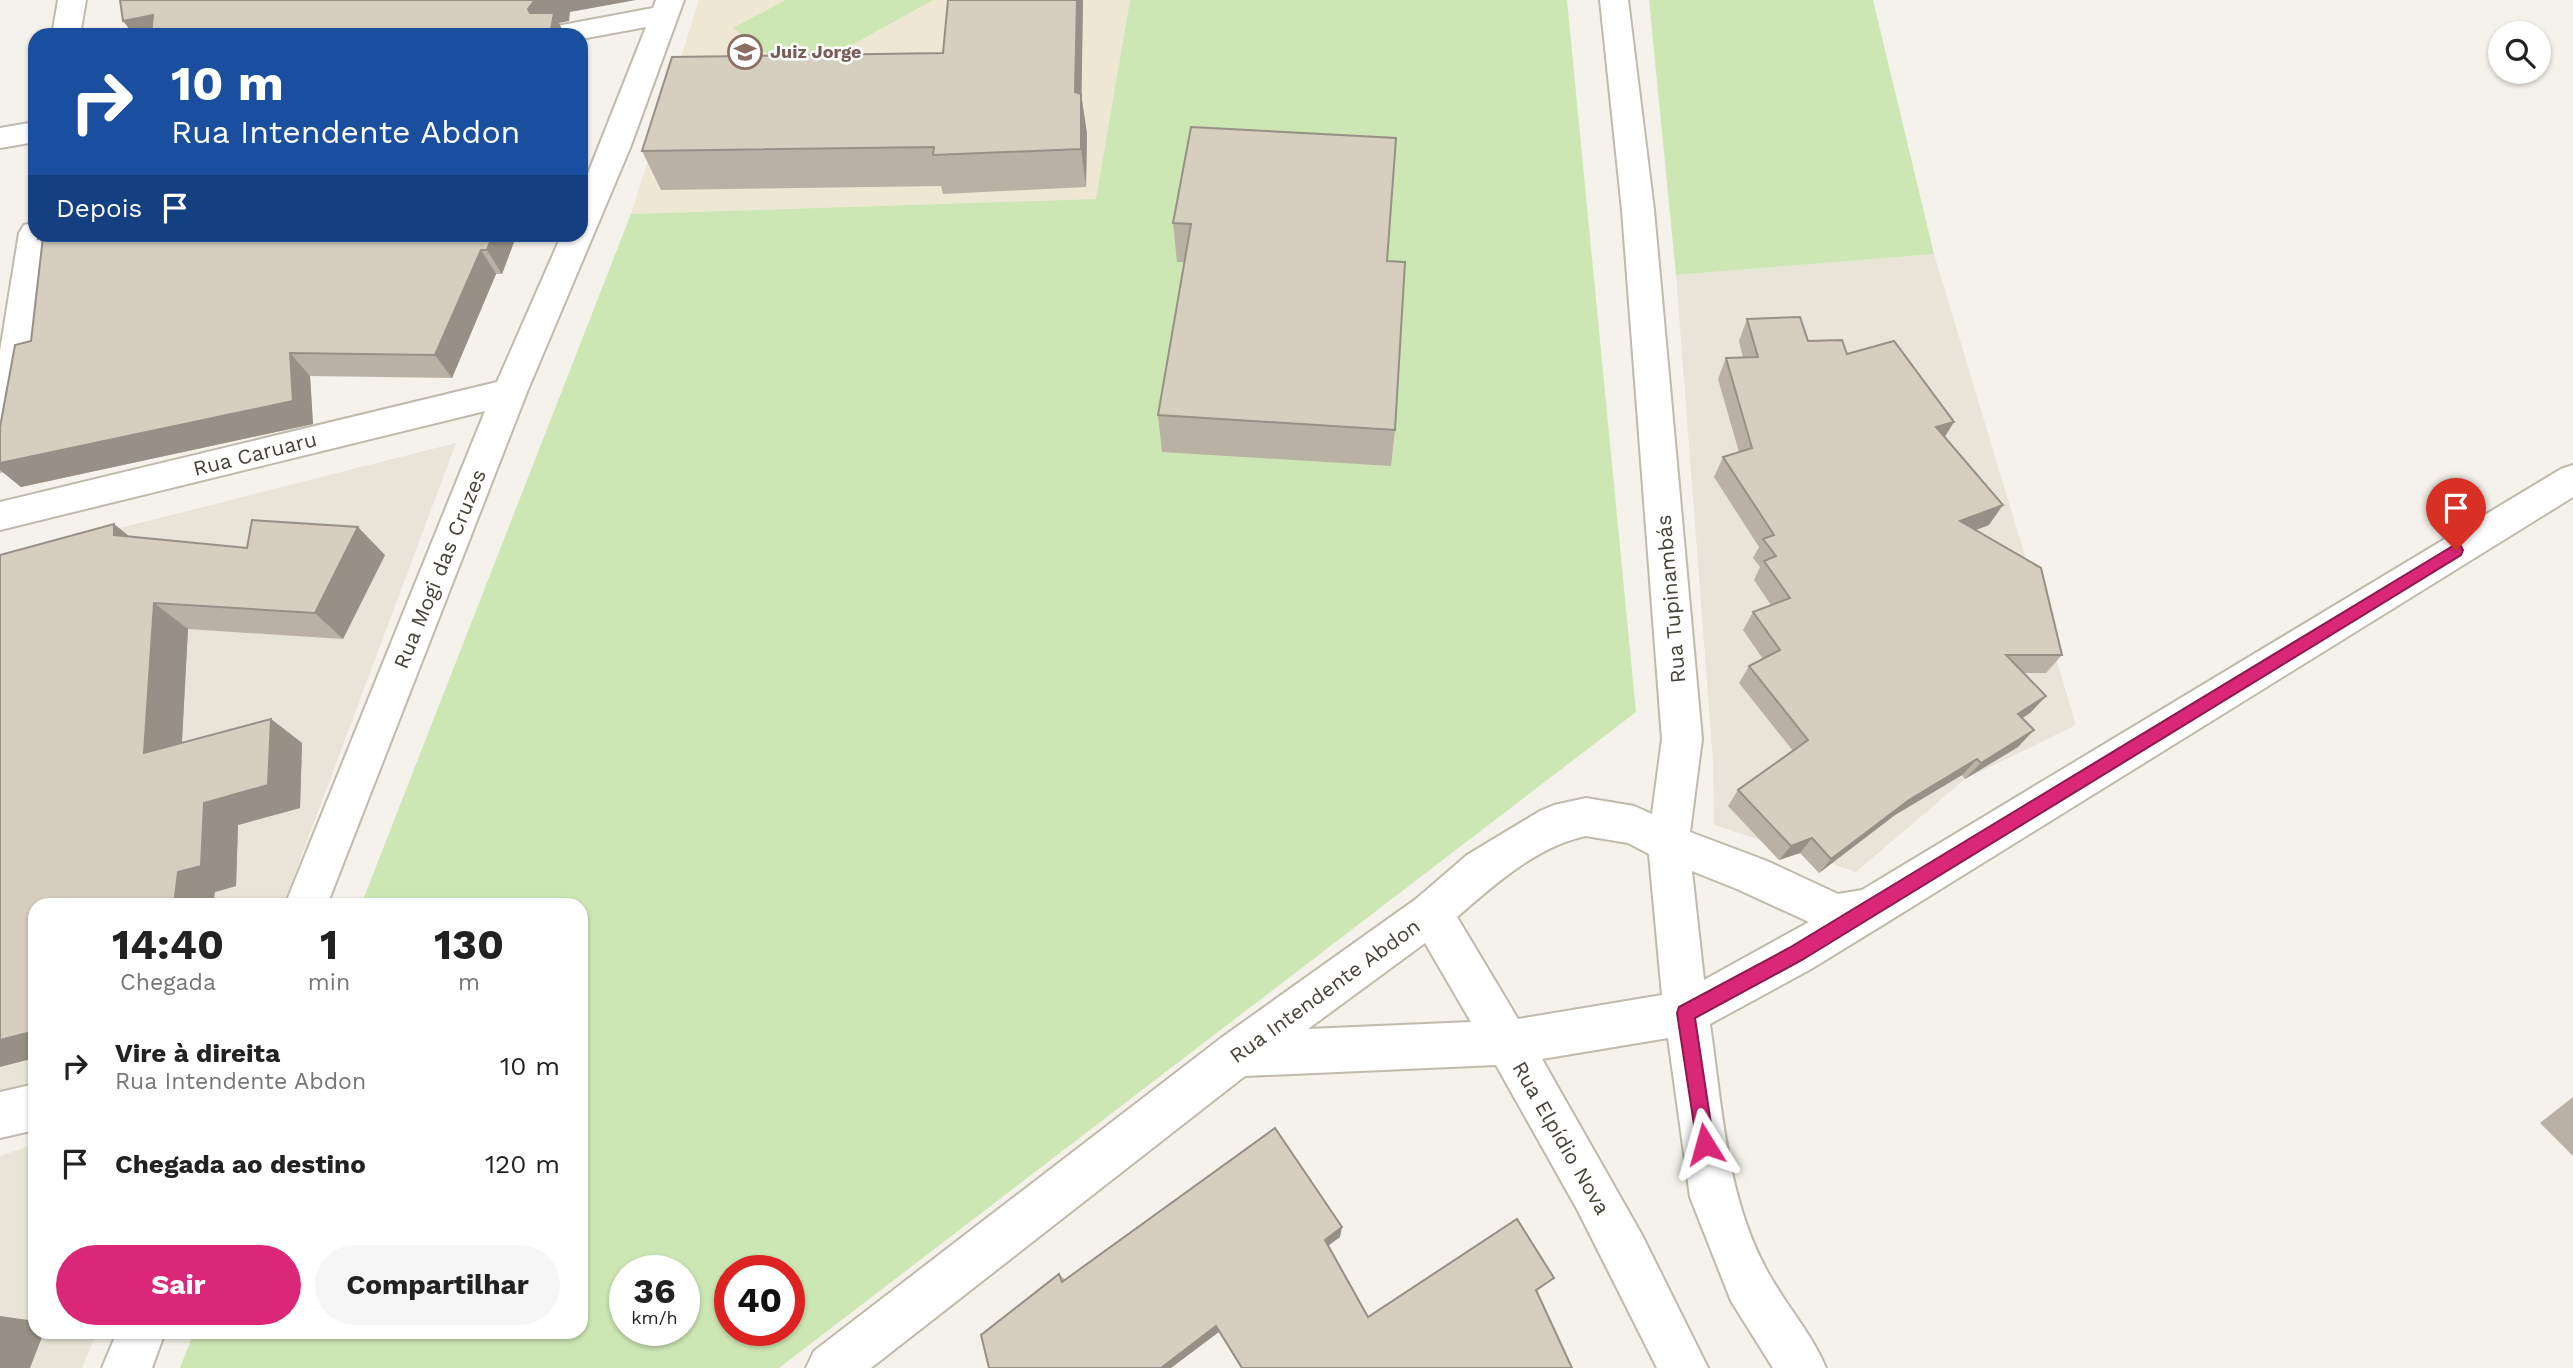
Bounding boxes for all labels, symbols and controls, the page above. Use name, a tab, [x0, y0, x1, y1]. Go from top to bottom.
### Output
map controls	[2488, 21, 2551, 84]
button: search	[2488, 21, 2551, 84]
school or university icon: Juiz Jorge	[726, 33, 764, 71]
place label: Juiz Jorge	[770, 41, 862, 62]
text: 10 m	[171, 54, 284, 112]
icon: right	[56, 56, 147, 147]
text: Rua Intendente Abdon	[171, 113, 520, 151]
icon: arrive	[156, 189, 194, 227]
text: Depois	[56, 193, 142, 223]
street label: Rua Caruaru	[190, 426, 319, 481]
street label: Rua Mogi das Cruzes	[388, 465, 491, 672]
pin	[2426, 478, 2486, 550]
icon: arrive	[2437, 489, 2475, 527]
street label: Rua Tupinambás	[1651, 514, 1690, 684]
street label: Rua Intendente Abdon	[1225, 913, 1425, 1068]
text: 14:40	[112, 920, 224, 969]
text: 1	[320, 920, 338, 969]
text: 130	[434, 920, 504, 969]
text: Chegada	[120, 969, 216, 996]
text: min	[308, 969, 350, 996]
text: m	[458, 969, 480, 996]
text: Vire à direita	[115, 1038, 280, 1068]
icon: right	[56, 1047, 94, 1085]
text: 10 m	[500, 1051, 560, 1081]
street label: Rua Elpídio Nova	[1507, 1057, 1615, 1219]
text: Rua Intendente Abdon	[115, 1068, 366, 1095]
position arrow	[1668, 1107, 1742, 1181]
icon: arrive	[56, 1145, 94, 1183]
text: Chegada ao destino	[115, 1149, 366, 1179]
text: 120 m	[485, 1149, 560, 1179]
button: Sair	[56, 1245, 301, 1325]
button: Compartilhar	[315, 1245, 560, 1325]
speed limit sign: 40	[714, 1255, 805, 1346]
text: 36	[633, 1270, 676, 1312]
text: km/h	[631, 1307, 678, 1328]

